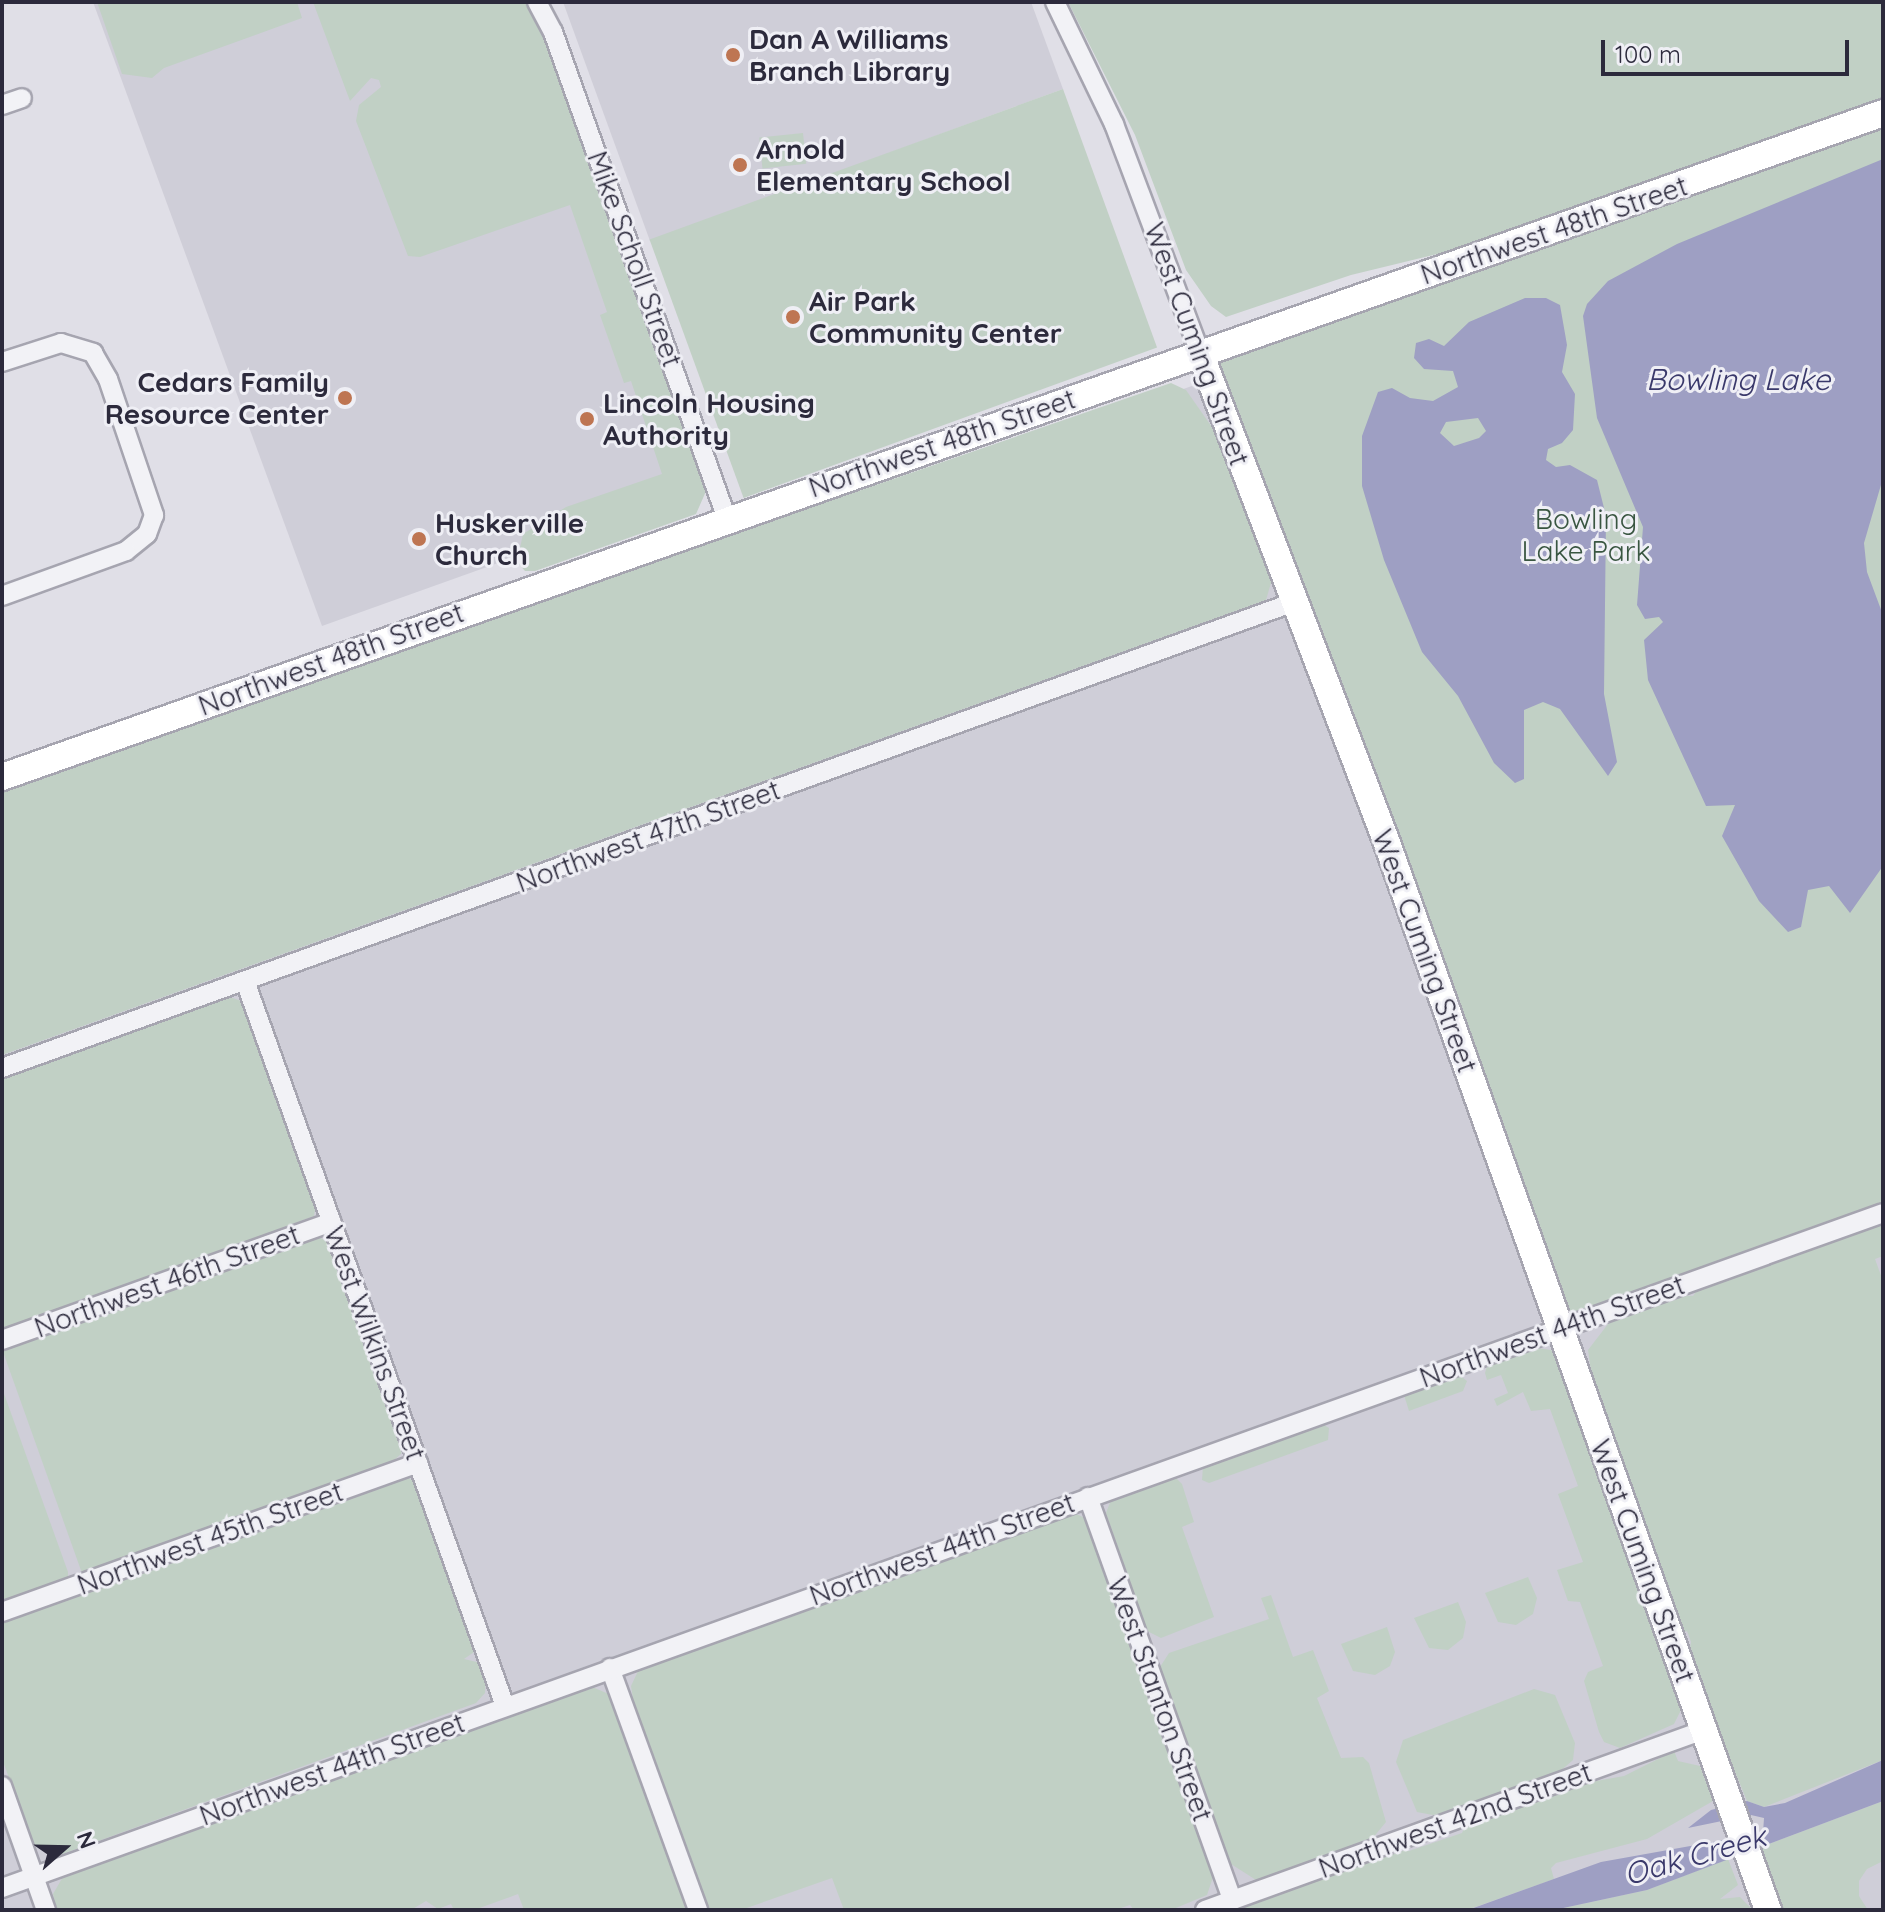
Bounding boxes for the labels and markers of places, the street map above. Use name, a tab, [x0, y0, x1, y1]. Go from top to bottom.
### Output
place label: Dan A Williams Branch Library	[749, 22, 950, 88]
marker: Dan A Williams Branch Library	[724, 46, 742, 64]
place label: Arnold Elementary School	[756, 132, 1010, 198]
marker: Arnold Elementary School	[731, 156, 749, 174]
place label: Air Park Community Center	[809, 284, 1062, 350]
marker: Air Park Community Center	[784, 308, 802, 326]
place label: Cedars Family Resource Center	[105, 365, 329, 431]
place label: Lincoln Housing Authority	[603, 386, 815, 452]
marker: Cedars Family Resource Center	[336, 389, 354, 407]
marker: Lincoln Housing Authority	[578, 410, 596, 428]
place label: Huskerville Church	[435, 506, 584, 572]
marker: Huskerville Church	[410, 530, 428, 548]

